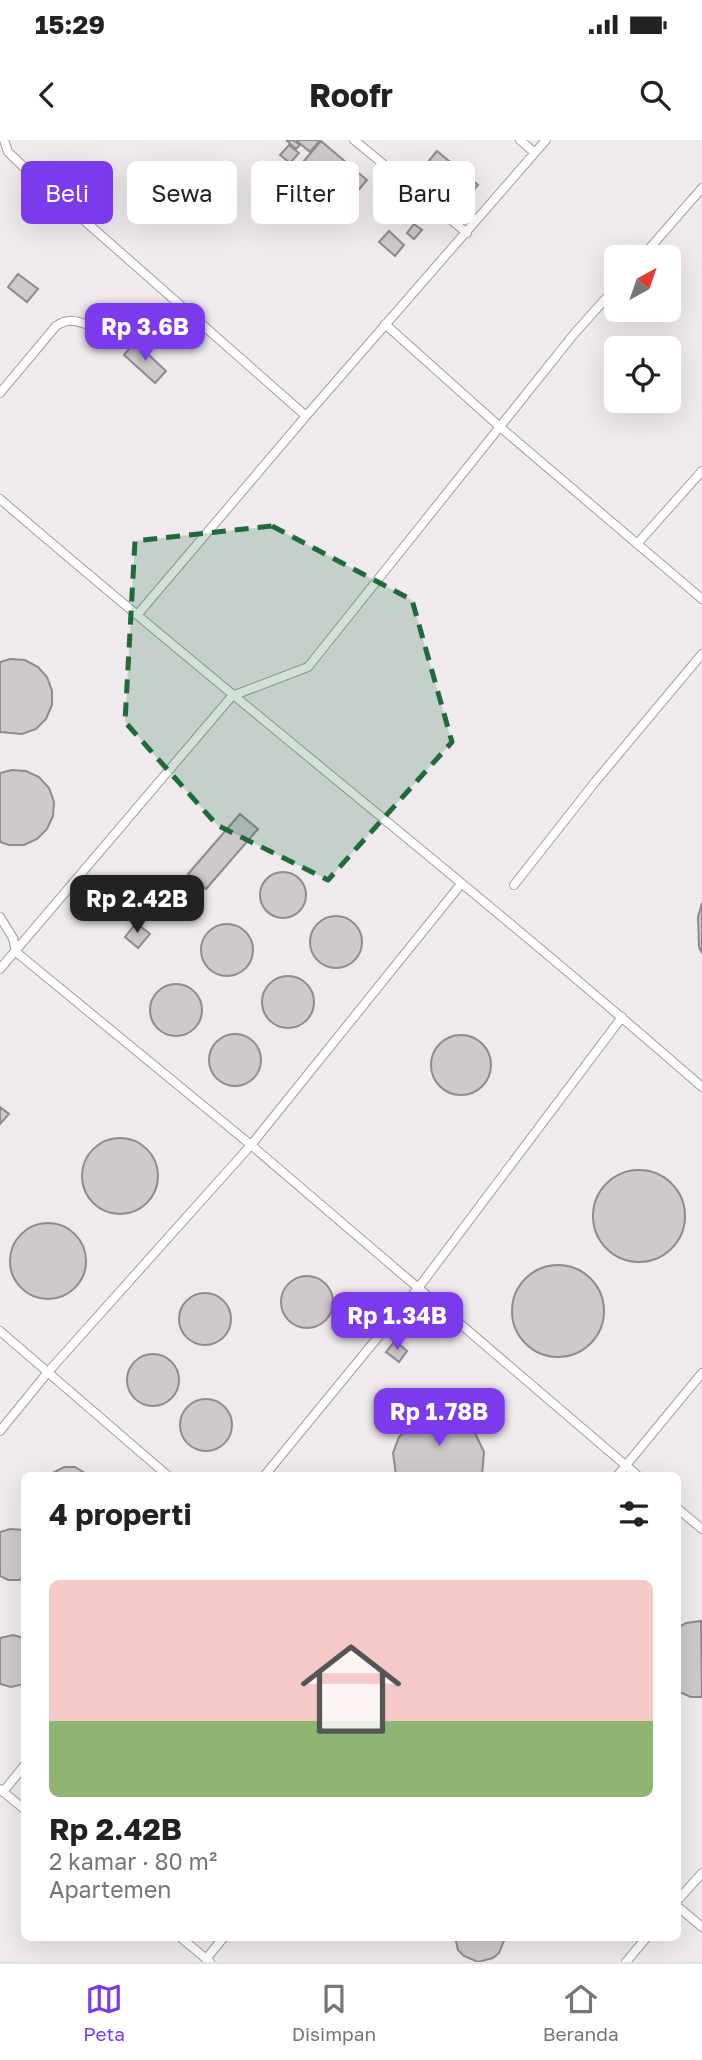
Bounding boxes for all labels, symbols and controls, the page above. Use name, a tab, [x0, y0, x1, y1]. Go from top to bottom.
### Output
text: 15:29	[35, 9, 105, 40]
icon: back	[28, 76, 66, 114]
text: Roofr	[309, 76, 393, 114]
icon: search	[636, 76, 674, 114]
chip: Beli	[21, 161, 113, 224]
chip: Sewa	[127, 161, 237, 224]
chip: Filter	[251, 161, 359, 224]
chip: Baru	[373, 161, 475, 224]
north arrow	[604, 245, 681, 322]
map controls	[604, 245, 681, 413]
pin: Rp 3.6B	[80, 304, 210, 363]
text: Rp 3.6B	[101, 312, 189, 340]
button: locate	[604, 336, 681, 413]
pin: Rp 2.42B	[65, 876, 209, 935]
text: Rp 2.42B	[86, 884, 188, 912]
pin: Rp 1.34B	[325, 1292, 469, 1352]
text: Rp 1.34B	[347, 1301, 447, 1329]
pin: Rp 1.78B	[367, 1388, 511, 1448]
text: Rp 1.78B	[390, 1397, 488, 1425]
icon: filters	[615, 1495, 653, 1533]
text: 4 properti	[49, 1496, 192, 1532]
icon: home	[288, 1626, 414, 1752]
text: Rp 2.42B	[49, 1811, 182, 1847]
text: 2 kamar · 80 m²	[49, 1847, 217, 1875]
text: Apartemen	[49, 1875, 171, 1903]
tab: Peta	[83, 1980, 125, 2045]
tab: Disimpan	[292, 1980, 376, 2045]
tab: Beranda	[543, 1980, 619, 2045]

